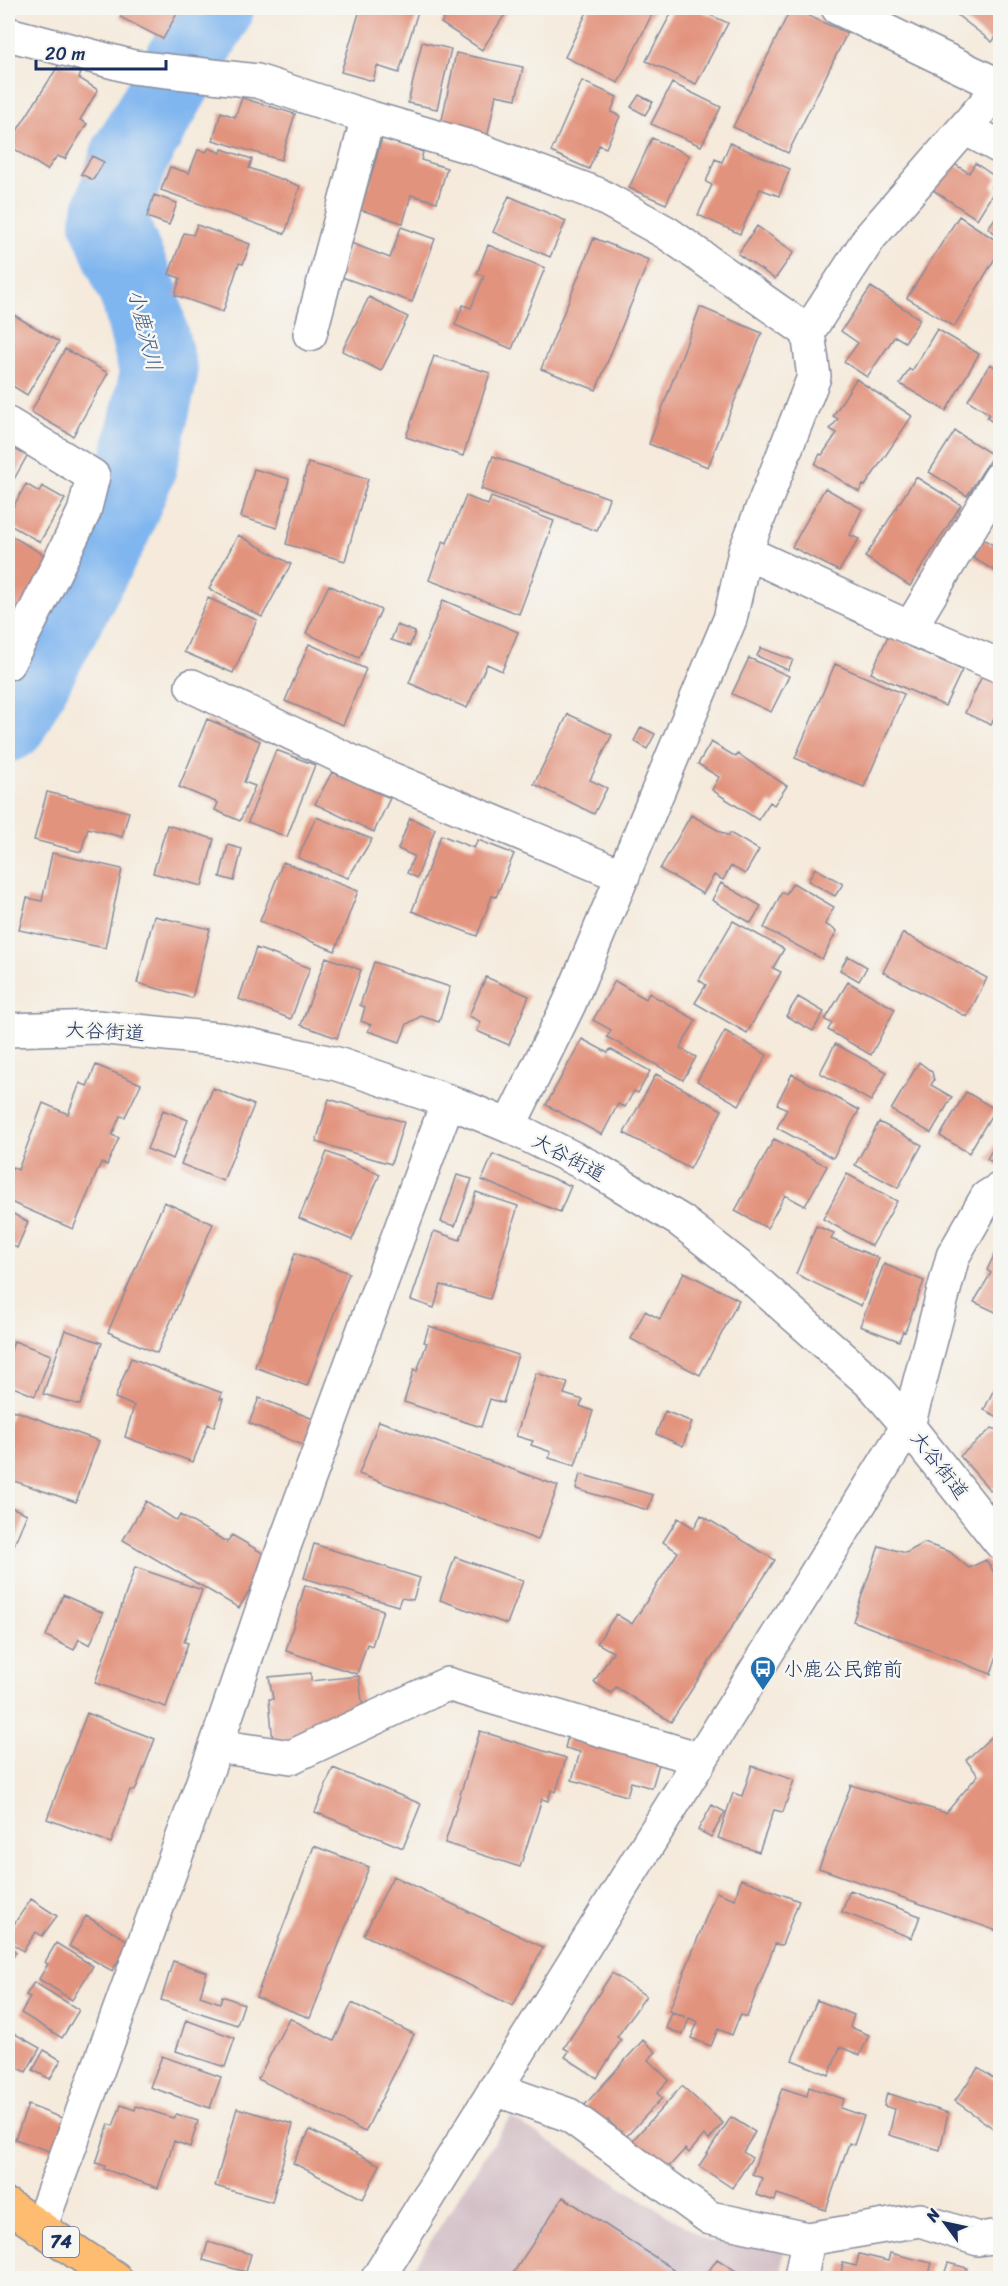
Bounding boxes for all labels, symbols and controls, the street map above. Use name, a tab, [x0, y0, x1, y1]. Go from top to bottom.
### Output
scale bar	[36, 33, 166, 71]
text: 20 m	[45, 38, 85, 70]
water label: 小鹿沢川	[116, 285, 174, 375]
street label: 大谷街道	[64, 1012, 146, 1051]
street label: 大谷街道	[525, 1123, 612, 1192]
street label: 大谷街道	[901, 1423, 978, 1508]
place label: 小鹿公民館前	[783, 1652, 903, 1687]
bus stop icon: 小鹿公民館前	[748, 1654, 778, 1692]
north arrow	[915, 2193, 975, 2253]
text: N	[917, 2202, 949, 2228]
road number: 74	[43, 2227, 79, 2257]

